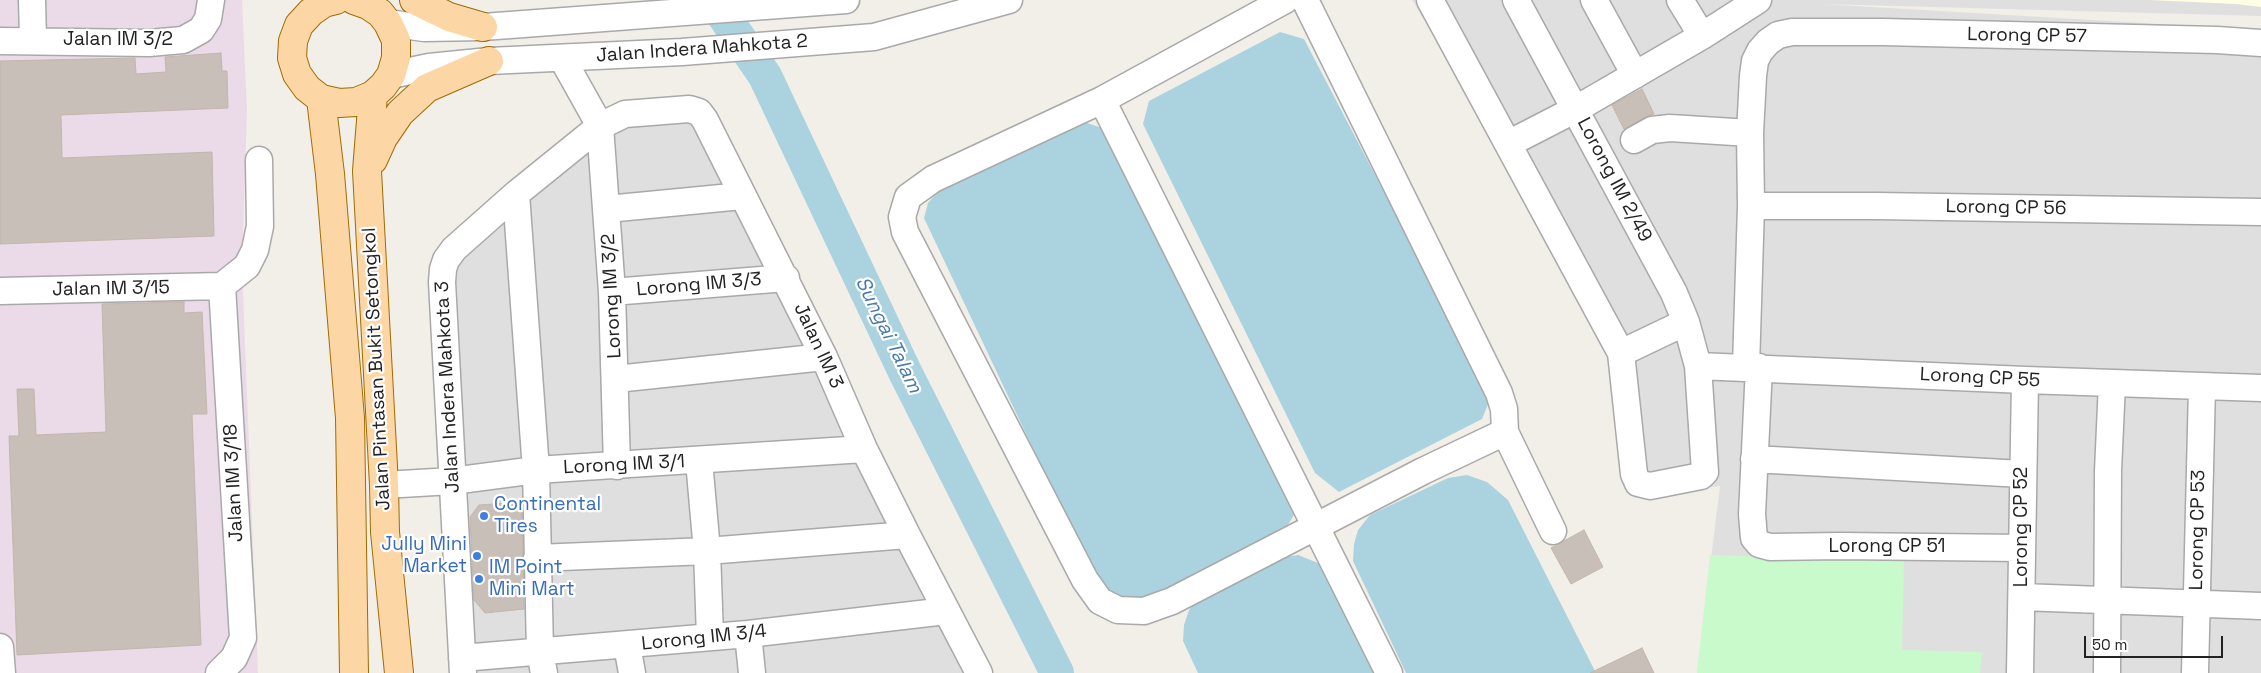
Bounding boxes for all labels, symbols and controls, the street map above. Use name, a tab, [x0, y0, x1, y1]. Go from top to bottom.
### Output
street label: Lorong CP 57	[1967, 24, 2087, 48]
street label: Jalan IM 3/2	[63, 29, 173, 51]
street label: Jalan Indera Mahkota 2	[595, 30, 809, 68]
street label: Lorong IM 2/49	[1572, 114, 1656, 246]
street label: Lorong CP 56	[1945, 196, 2067, 220]
street label: Jalan Pintasan Bukit Setongkol	[358, 227, 396, 511]
street label: Lorong IM 3/2	[597, 233, 627, 359]
street label: Lorong IM 3/3	[636, 268, 762, 302]
water label: Sungai Talam	[850, 273, 926, 397]
street label: Jalan IM 3/15	[52, 277, 170, 301]
street label: Jalan Indera Mahkota 3	[431, 280, 465, 494]
street label: Jalan IM 3	[788, 300, 848, 392]
street label: Lorong CP 55	[1919, 363, 2041, 393]
street label: Jalan IM 3/18	[220, 423, 248, 543]
street label: Lorong IM 3/1	[563, 450, 685, 480]
street label: Lorong CP 52	[2011, 467, 2033, 587]
street label: Lorong CP 53	[2186, 469, 2210, 591]
place label: Continental Tires	[494, 494, 601, 538]
marker: Continental Tires	[478, 510, 490, 522]
place label: Jully Mini Market	[381, 534, 467, 578]
street label: Lorong CP 51	[1829, 536, 1945, 558]
marker: Jully Mini Market	[471, 550, 483, 562]
place label: IM Point Mini Mart	[489, 557, 575, 601]
marker: IM Point Mini Mart	[473, 573, 485, 585]
street label: Lorong IM 3/4	[640, 620, 768, 656]
scale bar	[2086, 626, 2225, 658]
text: 50 m	[2092, 635, 2127, 654]

